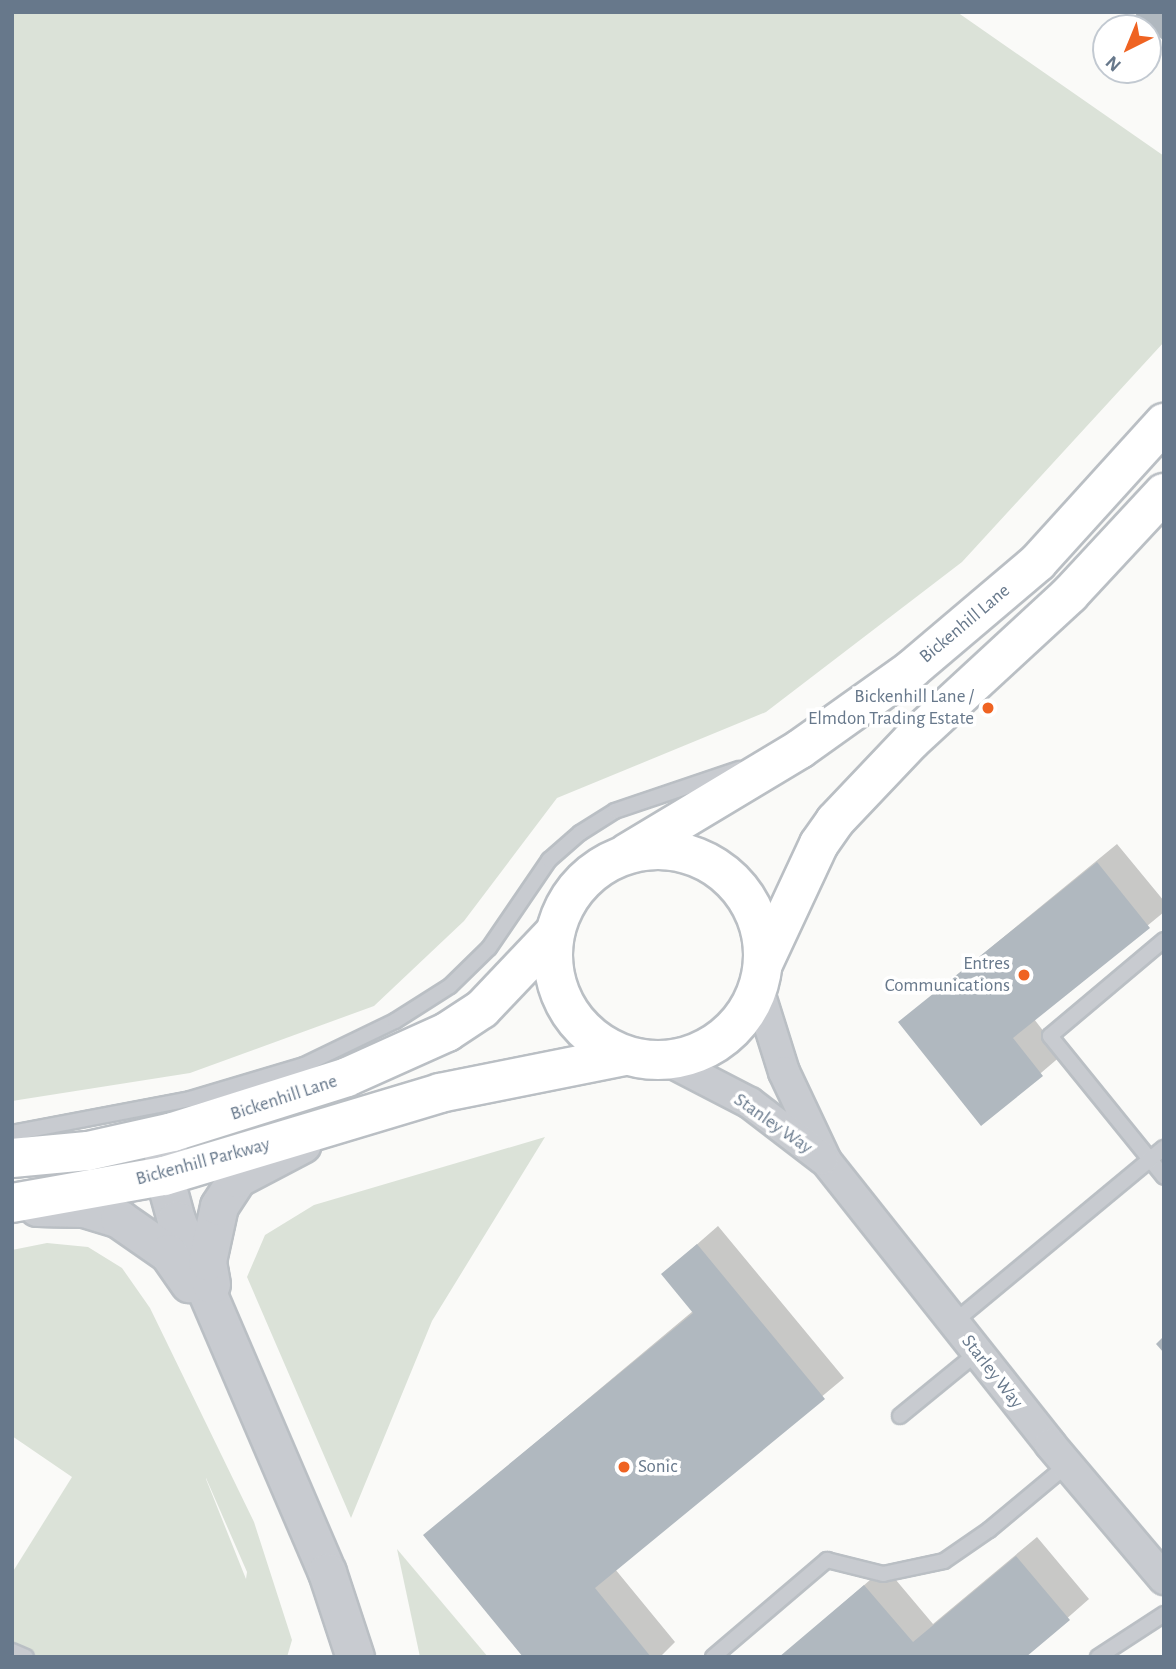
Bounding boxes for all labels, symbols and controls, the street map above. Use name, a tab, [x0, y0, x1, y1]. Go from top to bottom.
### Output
north arrow	[1092, 14, 1162, 84]
text: N	[1102, 52, 1125, 75]
street label: Bickenhill Lane	[915, 580, 1015, 668]
place label: Bickenhill Lane / Elmdon Trading Estate	[808, 686, 974, 730]
marker: Bickenhill Lane / Elmdon Trading Estate	[980, 700, 996, 716]
place label: Entres Communications	[885, 953, 1010, 997]
marker: Entres Communications	[1016, 967, 1032, 983]
street label: Bickenhill Lane	[228, 1070, 340, 1126]
street label: Stanley Way	[729, 1089, 817, 1159]
street label: Bickenhill Parkway	[133, 1133, 273, 1191]
street label: Starley Way	[956, 1331, 1028, 1413]
place label: Sonic	[638, 1456, 677, 1478]
marker: Sonic	[616, 1459, 632, 1475]

